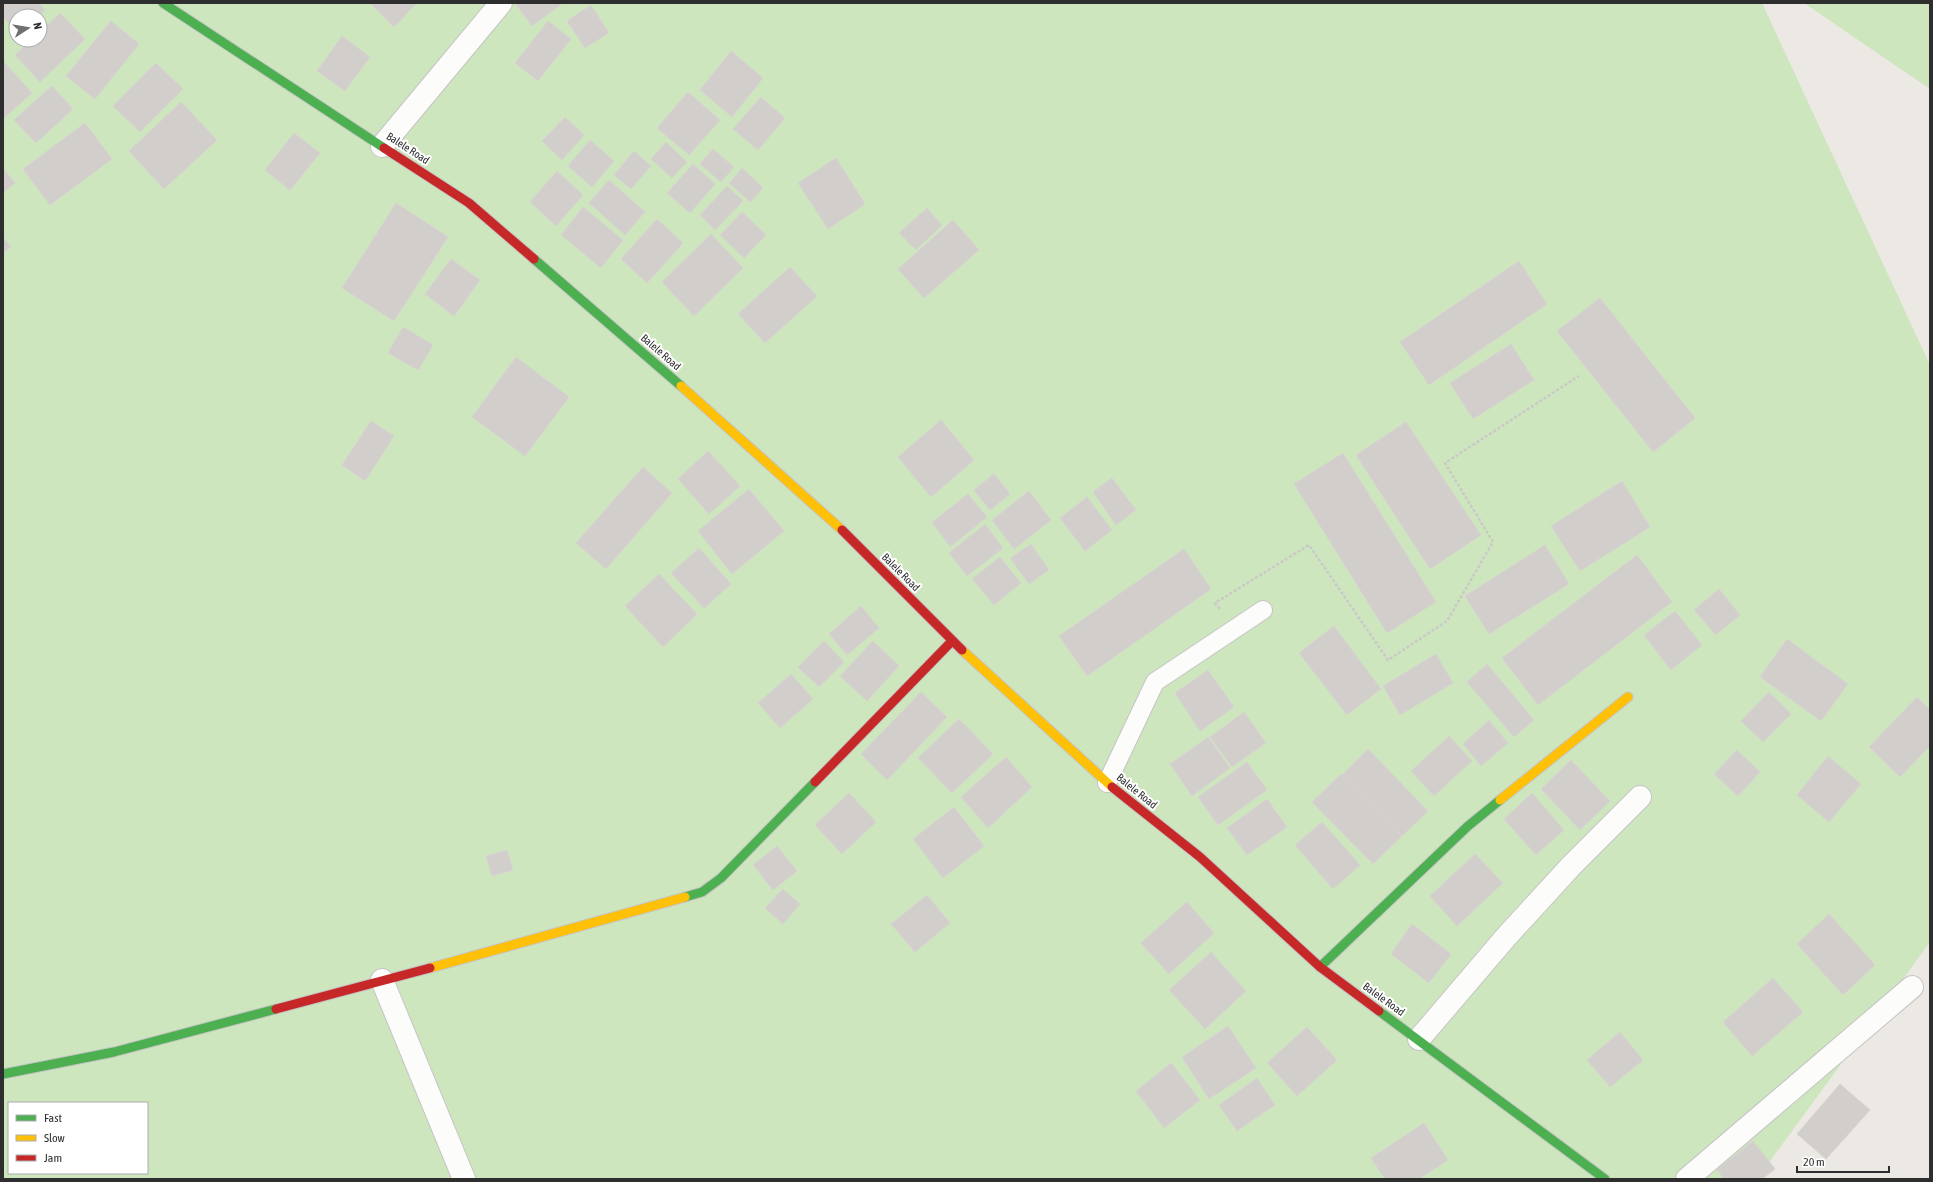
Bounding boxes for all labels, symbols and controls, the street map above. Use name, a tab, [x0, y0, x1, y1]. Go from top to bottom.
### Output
north arrow	[8, 8, 48, 48]
text: N	[31, 21, 44, 30]
street label: Balele Road	[384, 130, 432, 166]
street label: Balele Road	[639, 332, 683, 372]
street label: Balele Road	[880, 551, 922, 593]
street label: Balele Road	[1114, 771, 1160, 811]
street label: Balele Road	[1361, 980, 1407, 1018]
legend	[8, 1102, 148, 1174]
text: Fast	[44, 1111, 62, 1125]
text: Slow	[44, 1131, 65, 1145]
scale bar	[1797, 1148, 1889, 1174]
text: Jam	[44, 1151, 62, 1165]
text: 20 m	[1803, 1155, 1825, 1169]

